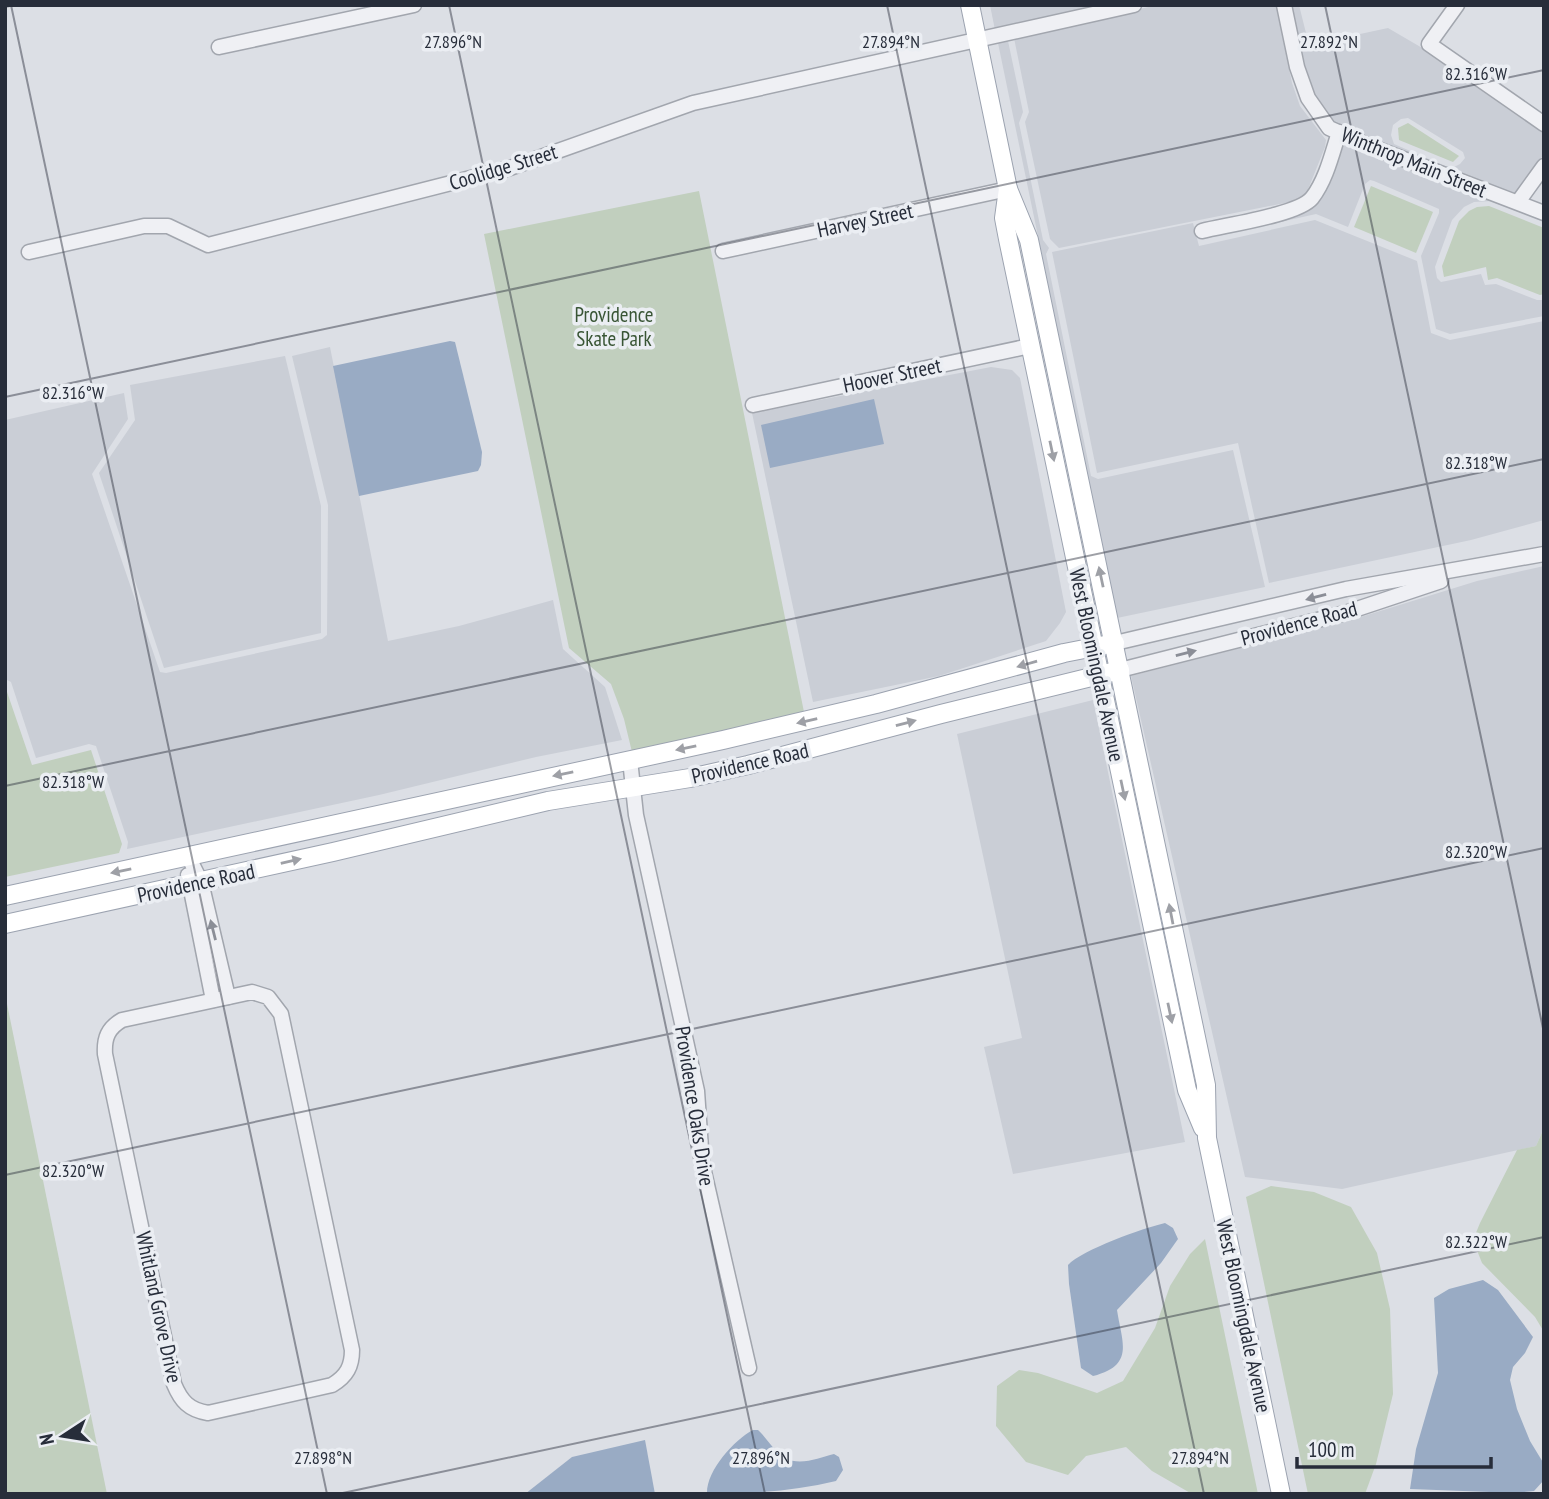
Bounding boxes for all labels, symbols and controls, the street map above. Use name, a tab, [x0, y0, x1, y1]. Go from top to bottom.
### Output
text: 27.896°N	[424, 30, 482, 53]
text: 27.894°N	[862, 30, 920, 53]
text: 27.892°N	[1300, 30, 1358, 53]
text: 82.316°W	[1445, 62, 1507, 85]
street label: Winthrop Main Street	[1337, 120, 1491, 204]
street label: Coolidge Street	[446, 138, 560, 196]
street label: Harvey Street	[815, 197, 916, 243]
park label: Providence Skate Park	[574, 301, 654, 352]
street label: Hoover Street	[840, 351, 944, 399]
text: 82.316°W	[42, 381, 104, 404]
one-way arrow	[1047, 440, 1058, 462]
text: 82.318°W	[1445, 451, 1507, 474]
street label: West Bloomingdale Avenue	[1063, 566, 1131, 764]
one-way arrow	[1095, 566, 1106, 588]
one-way arrow	[1305, 592, 1327, 603]
street label: Providence Road	[1238, 595, 1360, 651]
one-way arrow	[1175, 647, 1197, 658]
one-way arrow	[1016, 659, 1037, 669]
one-way arrow	[796, 715, 818, 726]
one-way arrow	[895, 717, 917, 728]
street label: Providence Road	[689, 736, 811, 790]
one-way arrow	[675, 743, 697, 754]
one-way arrow	[552, 769, 574, 780]
text: 82.318°W	[42, 770, 104, 793]
one-way arrow	[1118, 779, 1129, 801]
text: 82.320°W	[1445, 840, 1507, 863]
one-way arrow	[280, 856, 302, 867]
street label: Providence Road	[135, 857, 257, 909]
one-way arrow	[110, 865, 132, 876]
one-way arrow	[1166, 903, 1177, 925]
one-way arrow	[207, 919, 218, 941]
one-way arrow	[1165, 1002, 1176, 1024]
street label: Providence Oaks Drive	[669, 1024, 721, 1188]
text: 82.320°W	[42, 1159, 104, 1182]
street label: West Bloomingdale Avenue	[1210, 1217, 1278, 1415]
street label: Whitland Grove Drive	[130, 1229, 188, 1385]
text: 82.322°W	[1445, 1230, 1507, 1253]
north arrow	[28, 1401, 98, 1471]
scale bar	[1297, 1426, 1491, 1470]
text: N	[34, 1432, 59, 1447]
text: 100 m	[1308, 1436, 1354, 1463]
text: 27.898°N	[294, 1446, 352, 1469]
text: 27.896°N	[732, 1446, 790, 1469]
text: 27.894°N	[1171, 1446, 1229, 1469]

